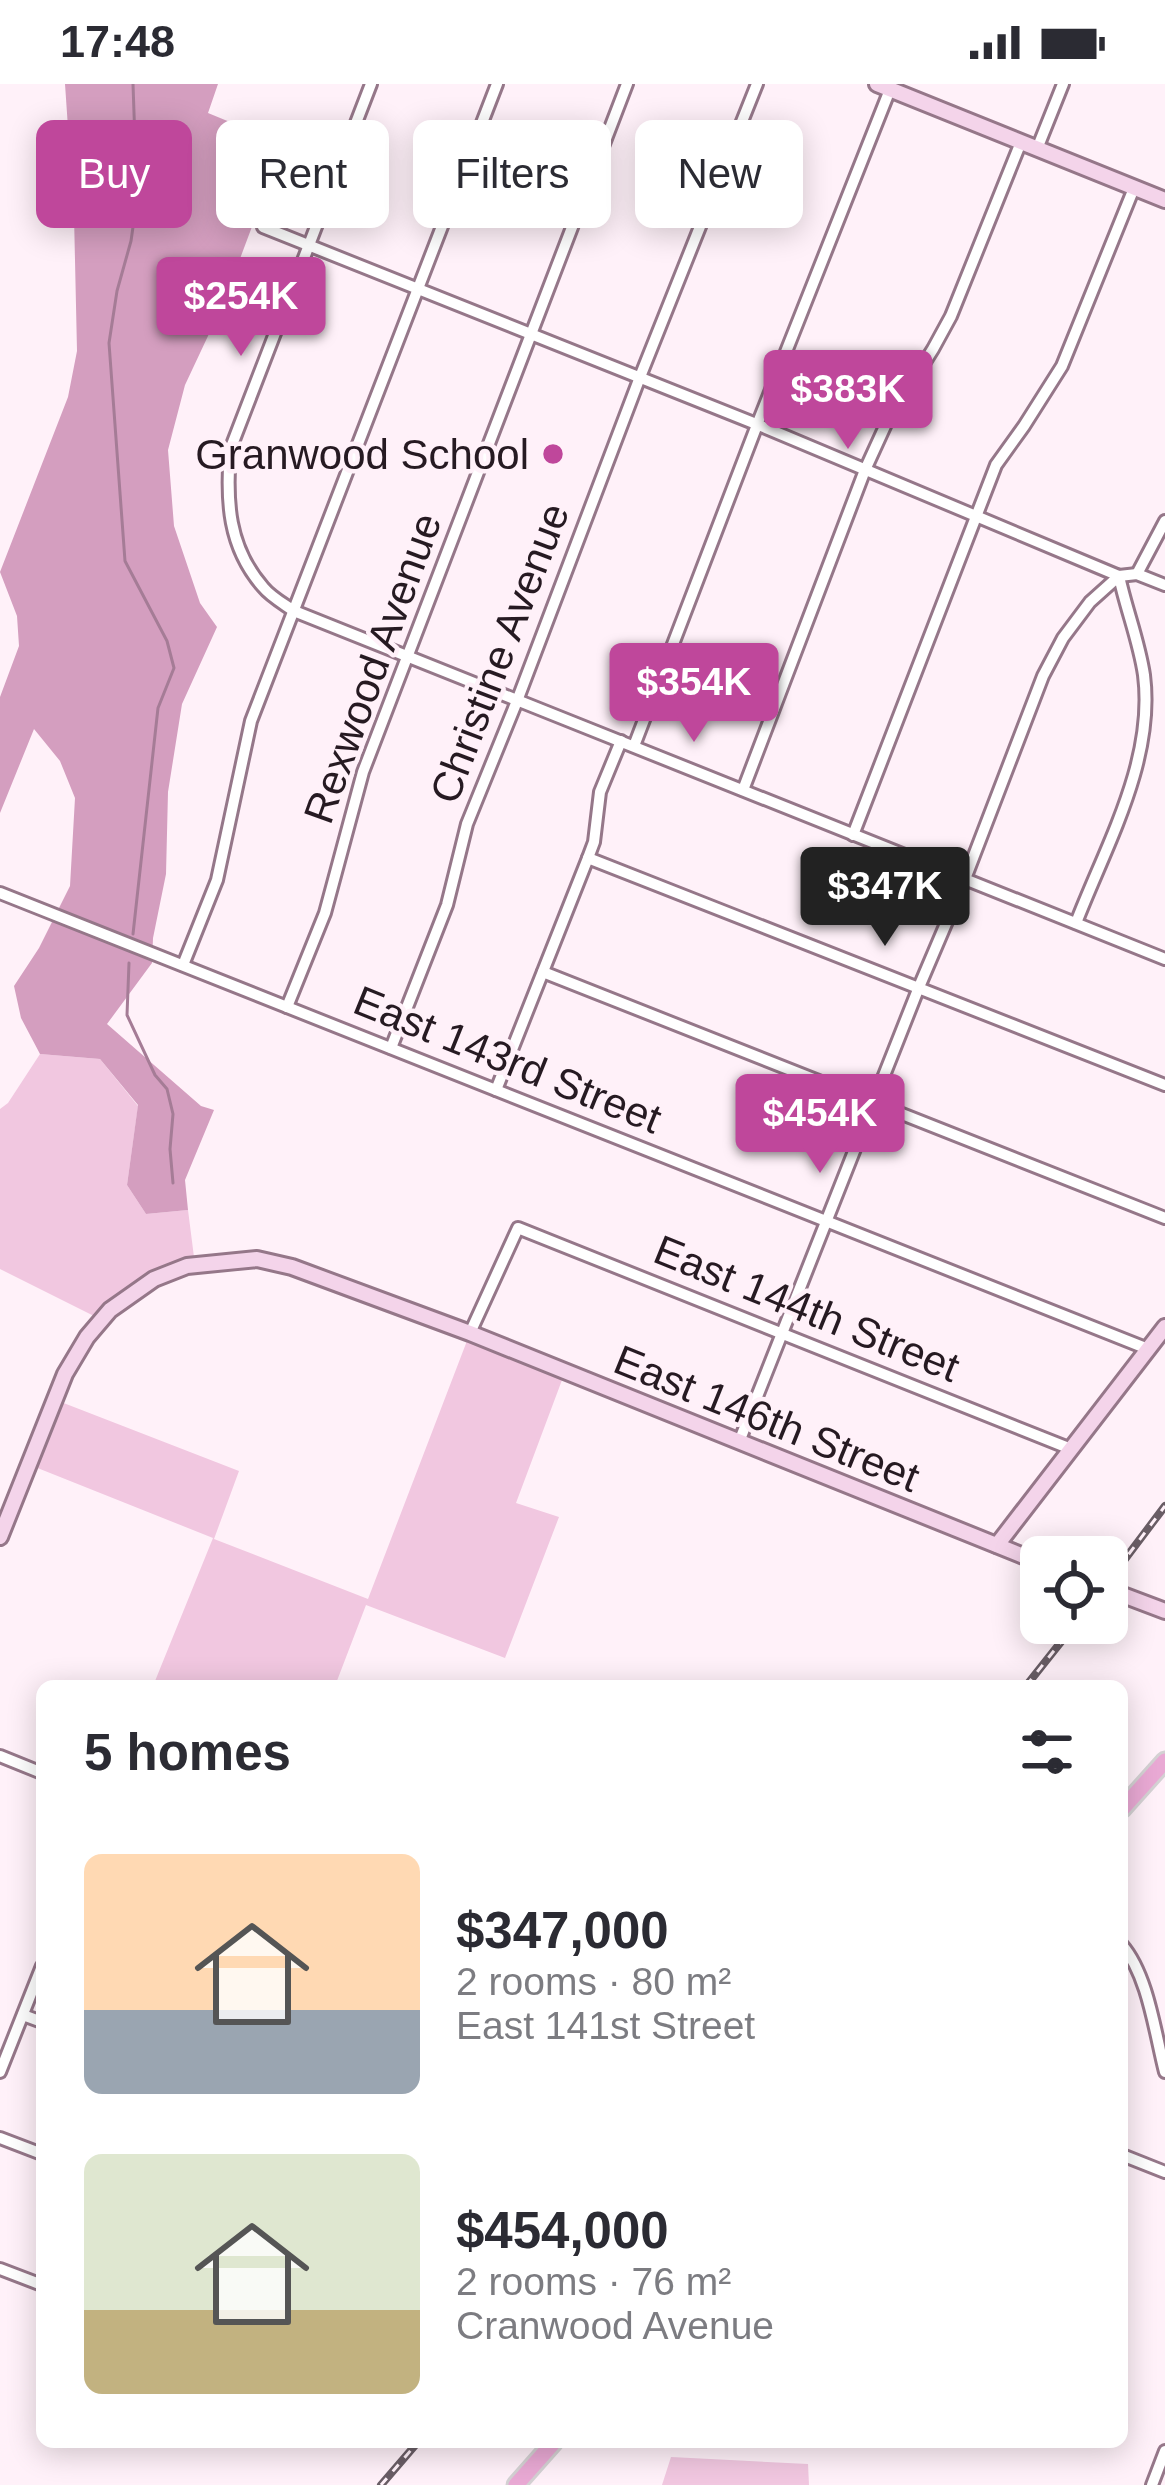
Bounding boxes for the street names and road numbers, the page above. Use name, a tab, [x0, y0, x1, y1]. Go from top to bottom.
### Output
street label: Christine Avenue	[421, 497, 578, 809]
street label: Rexwood Avenue	[295, 507, 450, 829]
street label: East 143rd Street	[347, 976, 668, 1143]
street label: East 144th Street	[648, 1226, 966, 1391]
street label: East 146th Street	[608, 1336, 926, 1501]

